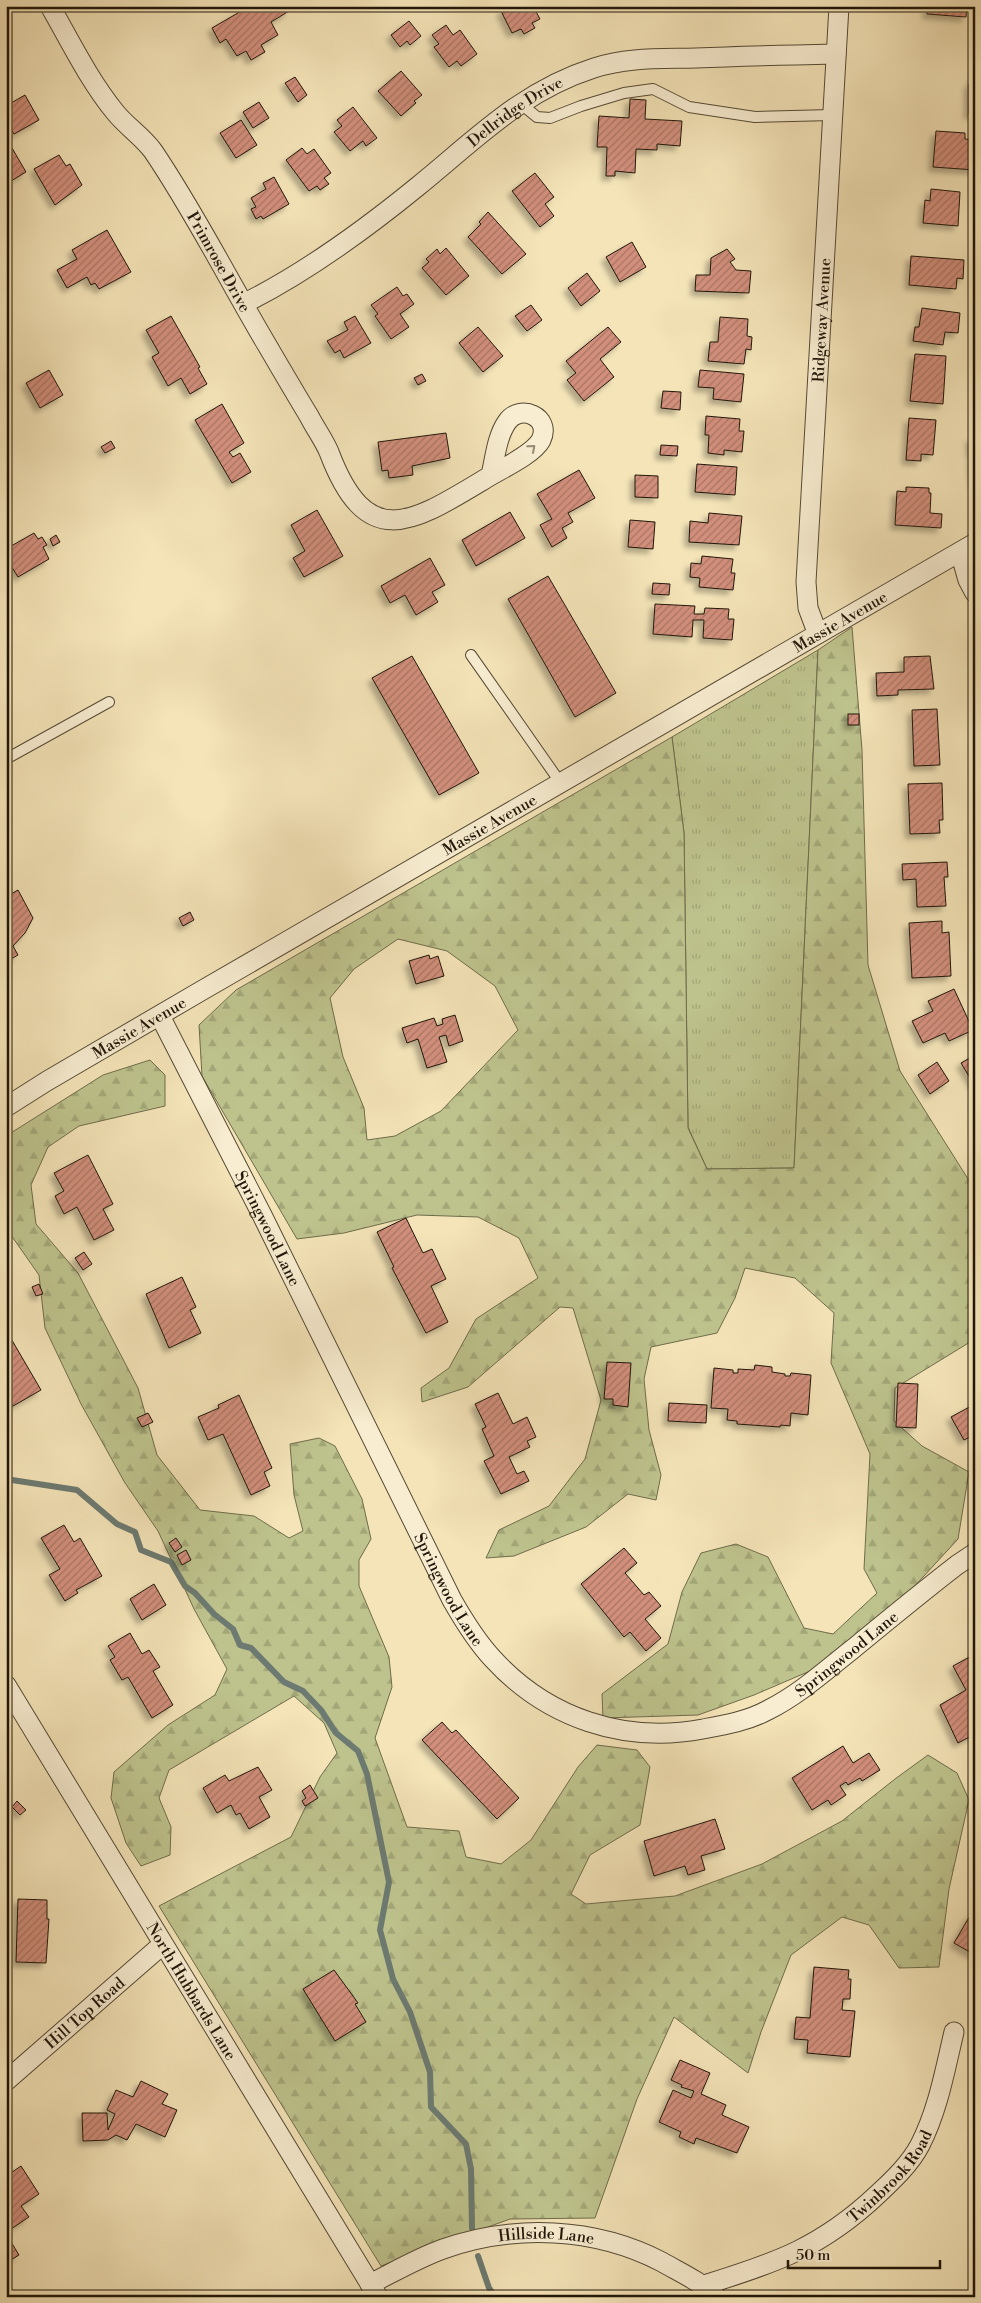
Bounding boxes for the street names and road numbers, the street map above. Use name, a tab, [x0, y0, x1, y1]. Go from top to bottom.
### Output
street label: Dellridge Drive	[463, 73, 566, 152]
street label: Primrose Drive	[182, 208, 255, 316]
street label: Ridgeway Avenue	[808, 257, 836, 383]
street label: Massie Avenue	[790, 587, 891, 657]
street label: Massie Avenue	[439, 790, 541, 860]
street label: Massie Avenue	[89, 993, 190, 1063]
street label: Springwood Lane	[230, 1167, 304, 1289]
street label: Springwood Lane	[409, 1530, 487, 1650]
street label: Springwood Lane	[791, 1607, 902, 1702]
street label: North Hubbards Lane	[142, 1919, 241, 2064]
street label: Hill Top Road	[41, 1973, 129, 2054]
street label: Twinbrook Road	[844, 2127, 937, 2227]
street label: Hillside Lane	[497, 2224, 596, 2249]

